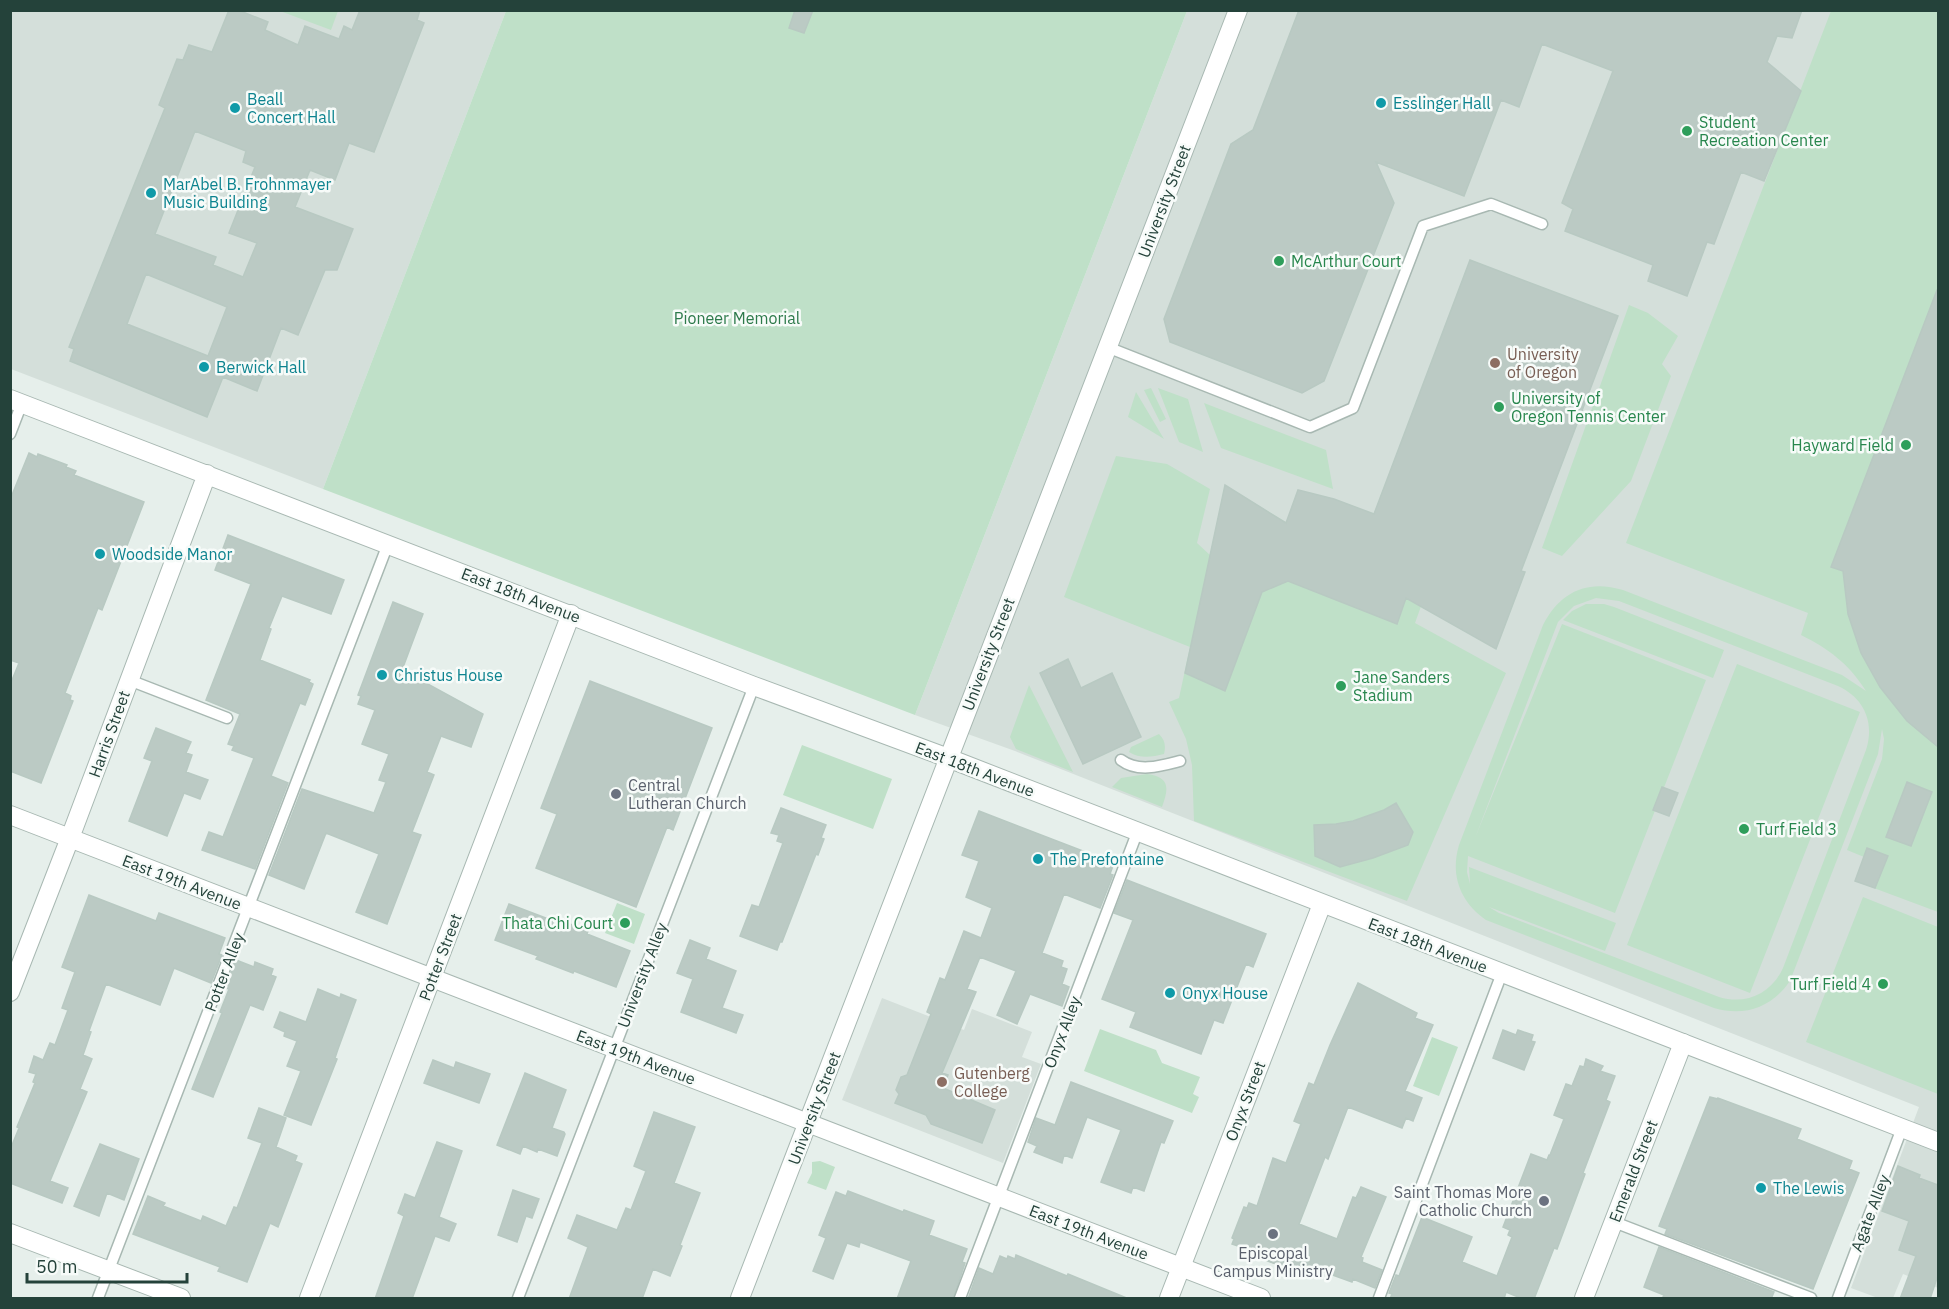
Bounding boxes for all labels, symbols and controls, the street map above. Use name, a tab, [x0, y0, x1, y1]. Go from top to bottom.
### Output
place label: Beall Concert Hall	[247, 89, 336, 127]
place label: Esslinger Hall	[1393, 93, 1491, 113]
marker: Esslinger Hall	[1374, 96, 1388, 110]
marker: Beall Concert Hall	[228, 101, 242, 115]
place label: Student Recreation Center	[1699, 112, 1829, 150]
marker: Student Recreation Center	[1680, 124, 1694, 138]
street label: University Street	[1133, 142, 1195, 260]
place label: MarAbel B. Frohnmayer Music Building	[163, 174, 331, 212]
marker: MarAbel B. Frohnmayer Music Building	[144, 186, 158, 200]
place label: McArthur Court	[1291, 251, 1401, 271]
marker: McArthur Court	[1272, 254, 1286, 268]
park label: Pioneer Memorial	[674, 308, 800, 328]
place label: University of Oregon	[1507, 344, 1579, 382]
marker: University of Oregon	[1488, 356, 1502, 370]
place label: Berwick Hall	[216, 357, 306, 377]
marker: Berwick Hall	[197, 360, 211, 374]
place label: University of Oregon Tennis Center	[1511, 388, 1666, 426]
marker: University of Oregon Tennis Center	[1492, 400, 1506, 414]
place label: Hayward Field	[1791, 435, 1894, 455]
marker: Hayward Field	[1899, 438, 1913, 452]
place label: Woodside Manor	[112, 544, 232, 564]
marker: Woodside Manor	[93, 547, 107, 561]
street label: East 18th Avenue	[459, 563, 584, 627]
street label: University Street	[957, 595, 1019, 713]
place label: Christus House	[394, 665, 503, 685]
place label: Jane Sanders Stadium	[1353, 667, 1450, 705]
marker: Christus House	[375, 668, 389, 682]
marker: Jane Sanders Stadium	[1334, 679, 1348, 693]
street label: Harris Street	[84, 688, 134, 780]
street label: East 18th Avenue	[913, 737, 1038, 801]
place label: Central Lutheran Church	[628, 775, 747, 813]
marker: Central Lutheran Church	[609, 787, 623, 801]
place label: Turf Field 3	[1756, 819, 1837, 839]
marker: Turf Field 3	[1737, 822, 1751, 836]
place label: The Prefontaine	[1050, 849, 1164, 869]
street label: East 19th Avenue	[120, 850, 245, 914]
marker: The Prefontaine	[1031, 852, 1045, 866]
street label: Potter Street	[414, 911, 466, 1003]
place label: Thata Chi Court	[502, 913, 613, 933]
street label: East 18th Avenue	[1366, 913, 1491, 977]
marker: Thata Chi Court	[618, 916, 632, 930]
street label: University Alley	[613, 920, 671, 1030]
street label: Potter Alley	[200, 929, 248, 1015]
place label: Turf Field 4	[1790, 974, 1871, 994]
marker: Turf Field 4	[1876, 977, 1890, 991]
place label: Onyx House	[1182, 983, 1268, 1003]
marker: Onyx House	[1163, 986, 1177, 1000]
street label: Onyx Alley	[1039, 993, 1085, 1071]
street label: East 19th Avenue	[574, 1025, 699, 1089]
street label: University Street	[783, 1049, 845, 1167]
street label: Onyx Street	[1221, 1058, 1269, 1144]
place label: Gutenberg College	[954, 1063, 1030, 1101]
marker: Gutenberg College	[935, 1075, 949, 1089]
street label: Emerald Street	[1604, 1117, 1662, 1225]
street label: Agate Alley	[1846, 1172, 1894, 1254]
place label: The Lewis	[1773, 1178, 1844, 1198]
marker: The Lewis	[1754, 1181, 1768, 1195]
place label: Saint Thomas More Catholic Church	[1394, 1182, 1532, 1220]
marker: Saint Thomas More Catholic Church	[1537, 1194, 1551, 1208]
street label: East 19th Avenue	[1027, 1200, 1152, 1264]
marker: Episcopal Campus Ministry	[1266, 1227, 1280, 1241]
place label: Episcopal Campus Ministry	[1213, 1243, 1333, 1281]
scale bar	[27, 1246, 188, 1284]
text: 50 m	[36, 1255, 78, 1278]

